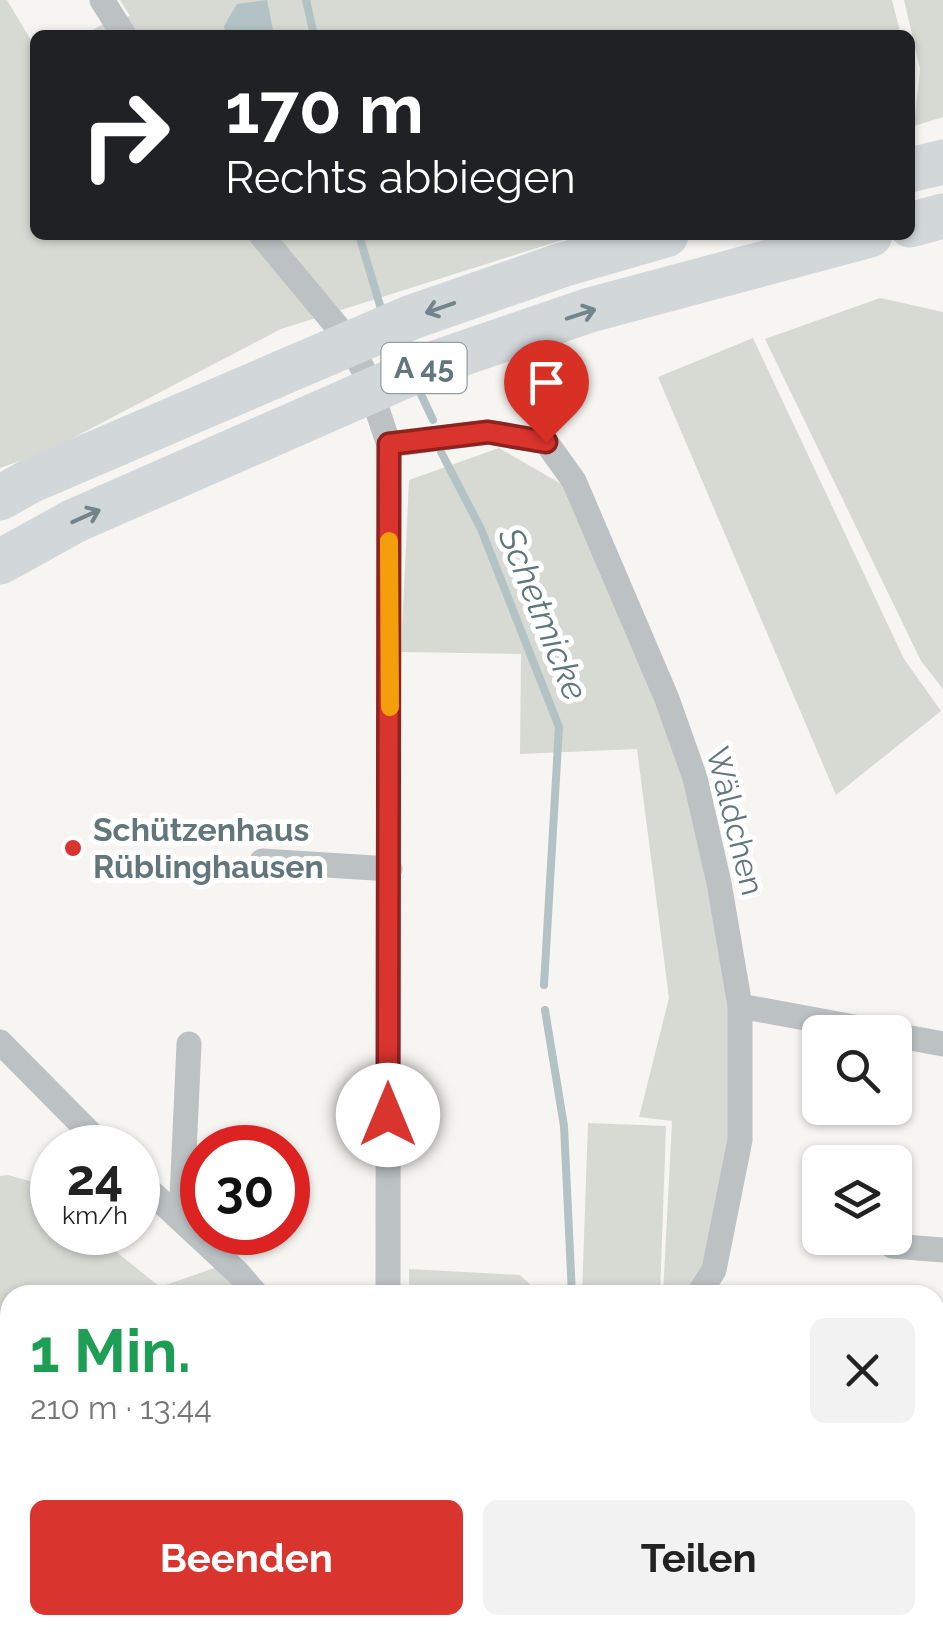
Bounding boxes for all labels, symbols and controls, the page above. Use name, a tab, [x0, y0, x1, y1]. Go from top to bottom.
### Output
text: 170 m	[225, 67, 424, 149]
icon: right	[60, 70, 190, 200]
text: Rechts abbiegen	[225, 151, 576, 204]
one-way arrow	[425, 300, 457, 318]
one-way arrow	[565, 303, 596, 321]
pin	[504, 340, 589, 443]
road number: A 45	[382, 343, 466, 393]
icon: arrive	[519, 355, 574, 410]
one-way arrow	[70, 506, 100, 525]
water label: Schetmicke	[490, 521, 597, 706]
street label: Wäldchen	[699, 743, 772, 899]
place label: Schützenhaus Rüblinghausen	[93, 811, 324, 885]
marker: Schützenhaus Rüblinghausen	[62, 837, 84, 859]
map controls	[802, 1015, 912, 1255]
button: search	[802, 1015, 912, 1125]
position arrow	[336, 1063, 440, 1167]
speed limit sign: 30	[180, 1125, 310, 1255]
button: layers	[802, 1145, 912, 1255]
text: 24	[67, 1148, 123, 1207]
text: km/h	[62, 1200, 128, 1230]
text: 1 Min.	[30, 1316, 191, 1386]
button: close	[810, 1318, 915, 1423]
text: 210 m · 13:44	[30, 1389, 212, 1426]
button: Beenden	[30, 1500, 463, 1615]
button: Teilen	[483, 1500, 915, 1615]

